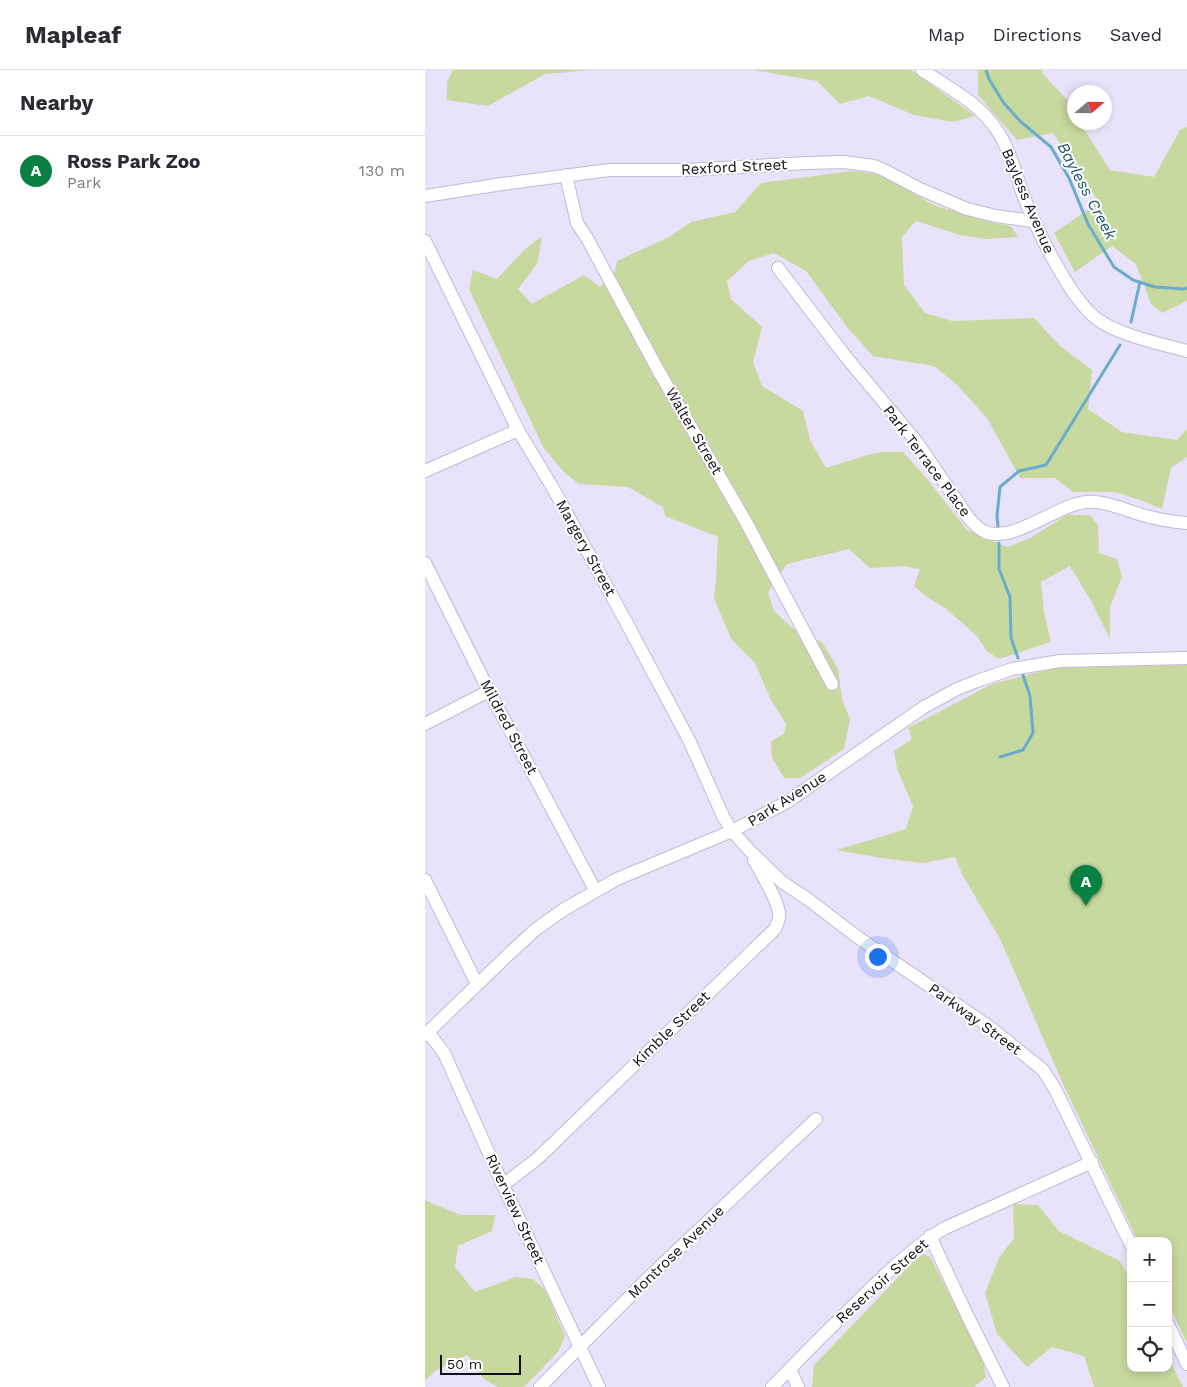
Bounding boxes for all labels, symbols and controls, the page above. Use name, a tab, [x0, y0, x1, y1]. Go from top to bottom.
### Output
text: Mapleaf	[25, 21, 121, 49]
text: Map	[928, 24, 965, 45]
text: Directions	[993, 24, 1082, 45]
text: Saved	[1110, 24, 1162, 45]
north arrow	[1067, 85, 1112, 130]
text: Nearby	[20, 90, 93, 115]
water label: Bayless Creek	[1053, 139, 1121, 244]
street label: Bayless Avenue	[998, 146, 1058, 256]
text: Ross Park Zoo	[67, 150, 201, 173]
street label: Rexford Street	[680, 155, 788, 179]
text: A	[31, 161, 41, 180]
text: 130 m	[359, 161, 405, 180]
text: Park	[67, 173, 101, 192]
street label: Walter Street	[662, 384, 727, 478]
street label: Park Terrace Place	[879, 402, 975, 520]
street label: Margery Street	[552, 497, 620, 600]
street label: Mildred Street	[476, 676, 542, 778]
street label: Park Avenue	[744, 768, 830, 830]
pin: A	[1070, 865, 1102, 906]
your location	[865, 944, 891, 970]
street label: Parkway Street	[925, 979, 1025, 1059]
street label: Kimble Street	[628, 987, 714, 1071]
street label: Riverview Street	[482, 1151, 549, 1267]
street label: Montrose Avenue	[624, 1202, 728, 1302]
street label: Reservoir Street	[832, 1234, 932, 1327]
map controls	[1127, 1237, 1172, 1372]
button: +	[1127, 1237, 1172, 1282]
button: −	[1127, 1282, 1172, 1327]
button: locate	[1127, 1327, 1172, 1372]
scale bar	[440, 1352, 521, 1375]
text: 50 m	[447, 1356, 482, 1372]

